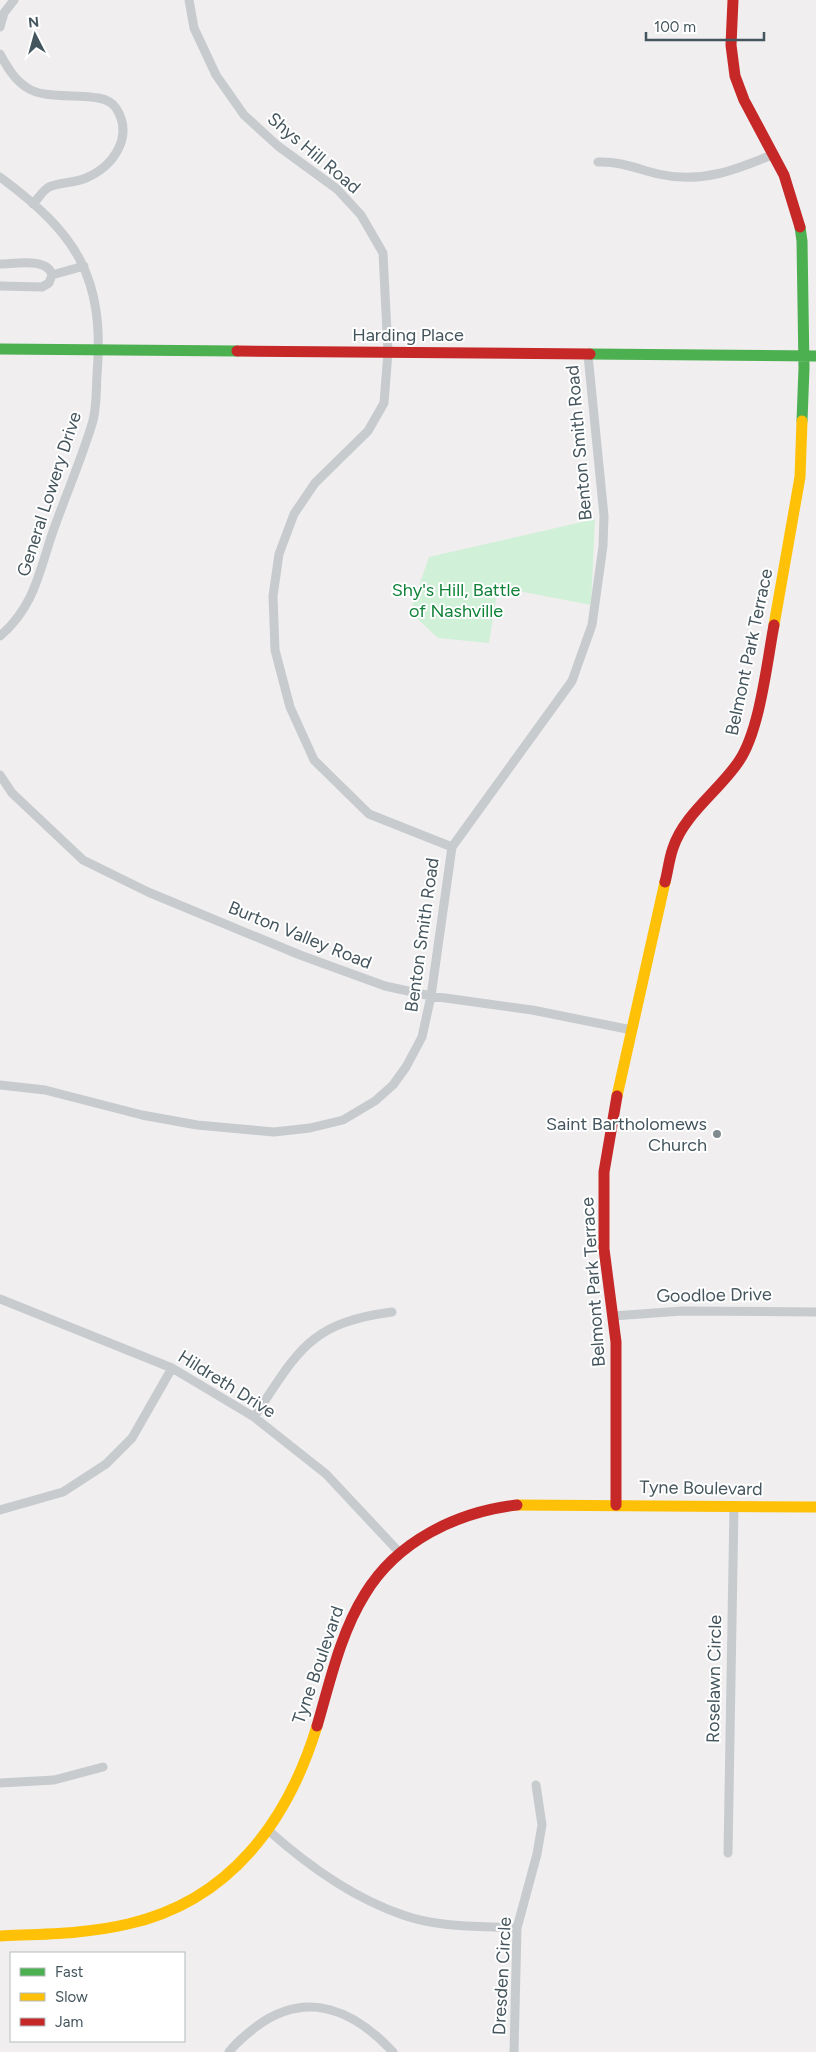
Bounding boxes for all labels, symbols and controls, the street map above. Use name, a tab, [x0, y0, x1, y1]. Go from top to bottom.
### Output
north arrow	[10, 10, 60, 60]
scale bar	[646, 10, 764, 42]
text: N	[27, 14, 40, 32]
text: 100 m	[654, 18, 696, 36]
street label: Shys Hill Road	[263, 108, 365, 198]
street label: Harding Place	[352, 324, 464, 346]
street label: Benton Smith Road	[561, 364, 597, 522]
street label: General Lowery Drive	[12, 409, 86, 579]
street label: Belmont Park Terrace	[721, 566, 777, 737]
park label: Shy's Hill, Battle of Nashville	[392, 579, 520, 622]
street label: Benton Smith Road	[400, 856, 444, 1014]
street label: Burton Valley Road	[225, 896, 375, 974]
place label: Saint Bartholomews Church	[546, 1113, 707, 1156]
marker: Saint Bartholomews Church	[711, 1128, 723, 1140]
street label: Belmont Park Terrace	[576, 1196, 610, 1368]
street label: Goodloe Drive	[656, 1283, 772, 1307]
street label: Hildreth Drive	[174, 1345, 280, 1423]
street label: Tyne Boulevard	[639, 1476, 763, 1500]
street label: Tyne Boulevard	[287, 1603, 349, 1727]
street label: Roselawn Circle	[702, 1614, 726, 1743]
street label: Dresden Circle	[488, 1916, 516, 2036]
legend	[10, 1952, 185, 2042]
text: Fast	[55, 1963, 84, 1981]
text: Slow	[55, 1988, 88, 2006]
text: Jam	[55, 2013, 83, 2031]

